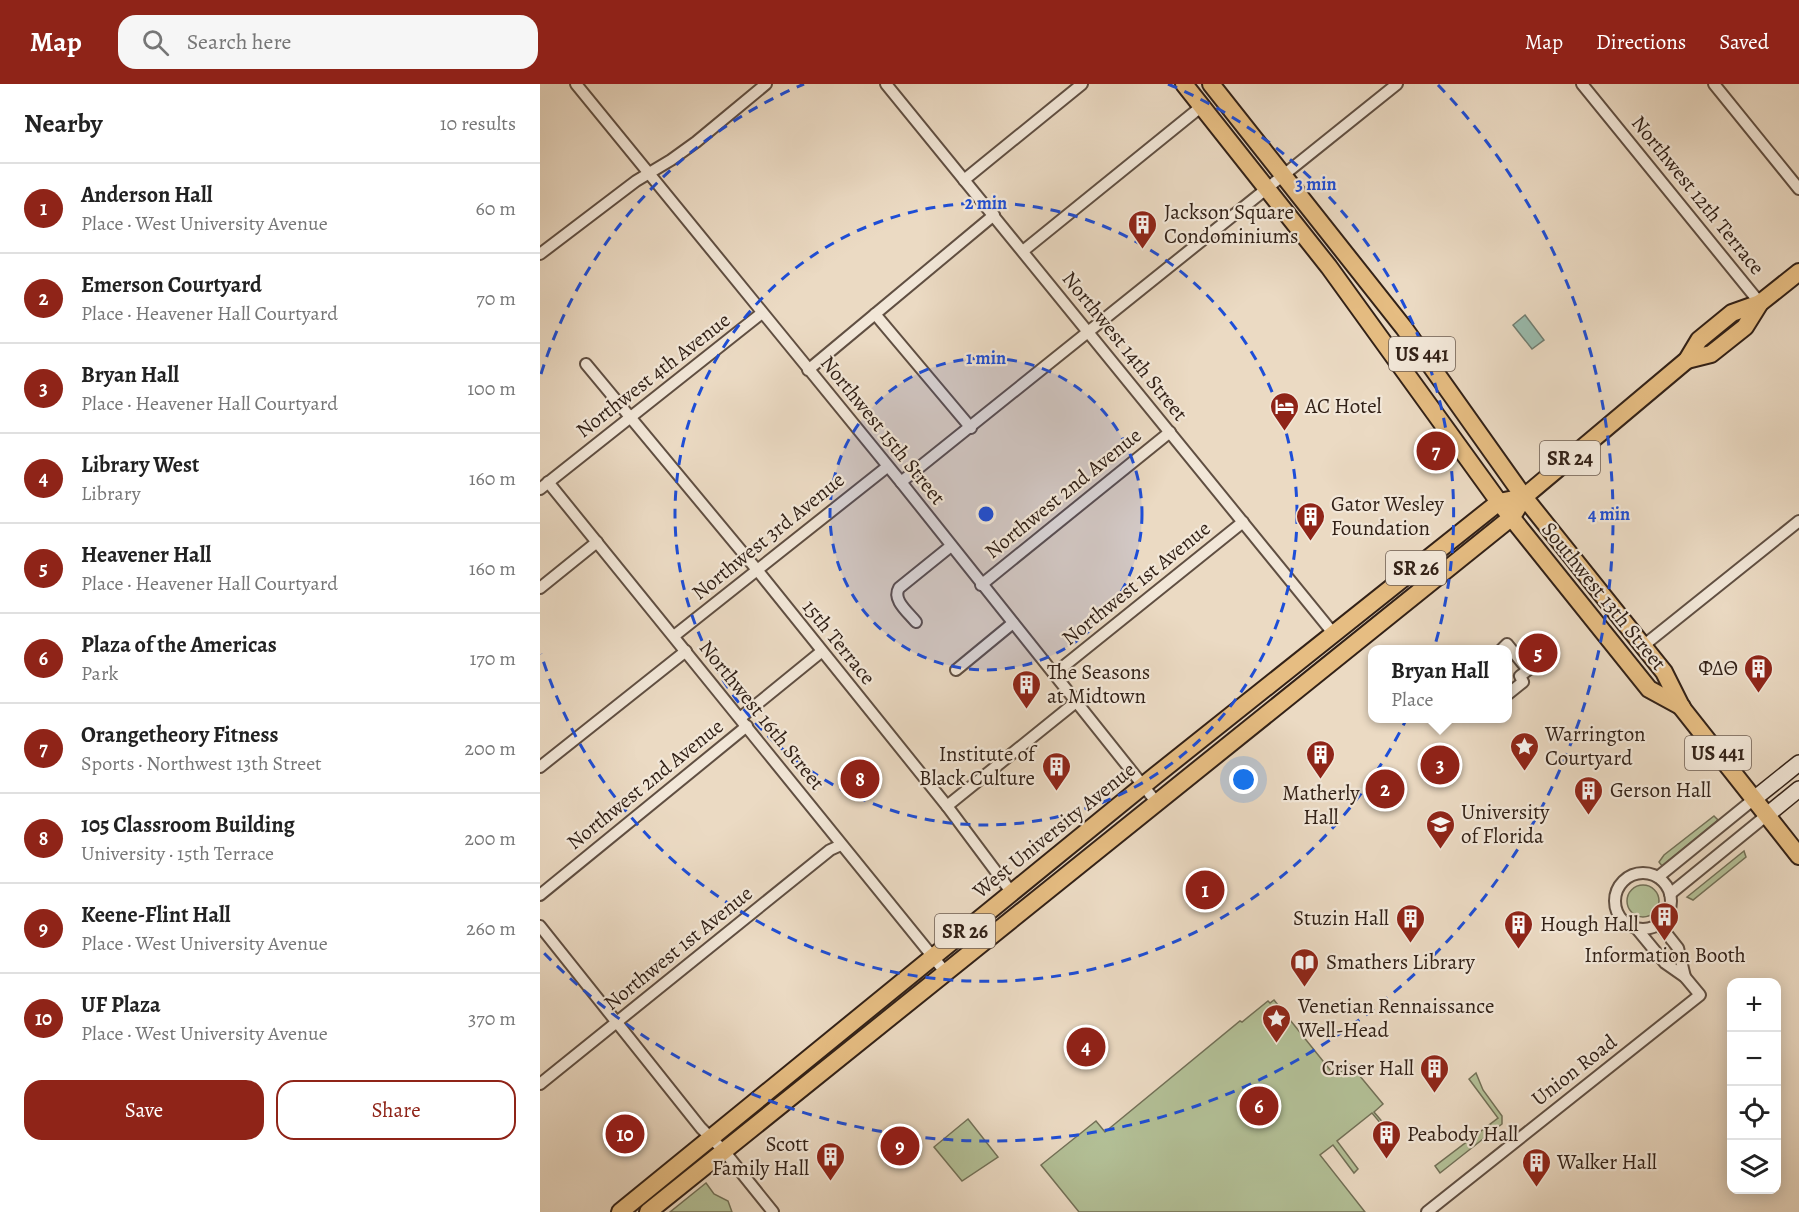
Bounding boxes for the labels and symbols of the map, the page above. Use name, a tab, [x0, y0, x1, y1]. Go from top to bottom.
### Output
street label: Northwest 12th Terrace	[1625, 110, 1771, 280]
text: 3 min	[1295, 172, 1337, 196]
text: 2 min	[965, 191, 1007, 215]
place label: Jackson Square Condominiums	[1164, 198, 1299, 250]
building icon: Jackson Square Condominiums	[1127, 208, 1159, 250]
street label: Northwest 14th Street	[1056, 265, 1194, 427]
street label: Northwest 4th Avenue	[570, 306, 736, 444]
road number: US 441	[1389, 337, 1455, 371]
text: 1 min	[966, 346, 1006, 370]
street label: Northwest 15th Street	[814, 350, 952, 511]
hotel icon: AC Hotel	[1268, 390, 1300, 432]
place label: AC Hotel	[1304, 392, 1382, 420]
street label: Northwest 2nd Avenue	[979, 421, 1147, 565]
pin: 7	[1416, 428, 1456, 473]
road number: SR 24	[1540, 441, 1600, 475]
street label: Northwest 3rd Avenue	[686, 466, 850, 606]
place label: Gator Wesley Foundation	[1331, 490, 1445, 542]
building icon: Gator Wesley Foundation	[1294, 500, 1326, 542]
text: 4 min	[1588, 502, 1630, 526]
centre of rings	[976, 504, 996, 524]
street label: Northwest 1st Avenue	[1056, 514, 1216, 652]
street label: Southwest 13th Street	[1535, 516, 1673, 676]
road number: SR 26	[1386, 551, 1446, 585]
street label: 15th Terrace	[796, 594, 882, 690]
pin: 5	[1518, 630, 1558, 676]
street label: Northwest 16th Street	[693, 634, 831, 796]
building icon: ΦΔΘ	[1743, 652, 1775, 694]
place label: ΦΔΘ	[1698, 654, 1738, 682]
place label: The Seasons at Midtown	[1047, 658, 1150, 710]
building icon: The Seasons at Midtown	[1010, 668, 1042, 710]
street label: Northwest 2nd Avenue	[561, 712, 729, 856]
place label: Warrington Courtyard	[1544, 720, 1646, 772]
place icon: Warrington Courtyard	[1508, 730, 1540, 772]
road number: US 441	[1685, 736, 1751, 770]
building icon: Matherly Hall	[1305, 738, 1337, 780]
place label: Institute of Black Culture	[919, 740, 1038, 792]
pin: 3	[1420, 742, 1460, 788]
building icon: Institute of Black Culture	[1040, 750, 1072, 792]
pin: 8	[840, 756, 880, 802]
street label: West University Avenue	[966, 756, 1141, 905]
your location	[1229, 765, 1258, 794]
pin: 2	[1366, 766, 1404, 812]
building icon: Gerson Hall	[1573, 774, 1605, 816]
place label: Gerson Hall	[1610, 776, 1711, 804]
place label: Matherly Hall	[1282, 779, 1360, 831]
place label: University of Florida	[1461, 798, 1550, 850]
school or university icon: University of Florida	[1424, 808, 1456, 850]
pin: 1	[1186, 868, 1224, 912]
street label: Northwest 1st Avenue	[598, 879, 758, 1017]
building icon: Information Booth	[1649, 900, 1681, 942]
building icon: Stuzin Hall	[1394, 902, 1426, 944]
place label: Stuzin Hall	[1293, 904, 1389, 932]
building icon: Hough Hall	[1503, 908, 1535, 950]
place label: Hough Hall	[1540, 910, 1639, 938]
road number: SR 26	[935, 914, 995, 948]
place label: Information Booth	[1584, 941, 1746, 969]
library icon: Smathers Library	[1289, 946, 1321, 988]
place label: Smathers Library	[1326, 948, 1476, 976]
place label: Venetian Rennaissance Well-Head	[1297, 992, 1494, 1044]
place icon: Venetian Rennaissance Well-Head	[1261, 1002, 1293, 1044]
pin: 4	[1066, 1024, 1106, 1070]
street label: Union Road	[1526, 1027, 1623, 1112]
building icon: Criser Hall	[1419, 1052, 1451, 1094]
place label: Criser Hall	[1322, 1054, 1414, 1082]
pin: 6	[1240, 1084, 1278, 1128]
pin: 10	[606, 1112, 644, 1156]
building icon: Peabody Hall	[1370, 1118, 1402, 1160]
place label: Peabody Hall	[1407, 1120, 1518, 1148]
pin: 9	[880, 1124, 920, 1168]
place label: Scott Family Hall	[712, 1130, 809, 1182]
building icon: Scott Family Hall	[814, 1140, 846, 1182]
building icon: Walker Hall	[1520, 1146, 1552, 1188]
place label: Walker Hall	[1556, 1148, 1657, 1176]

